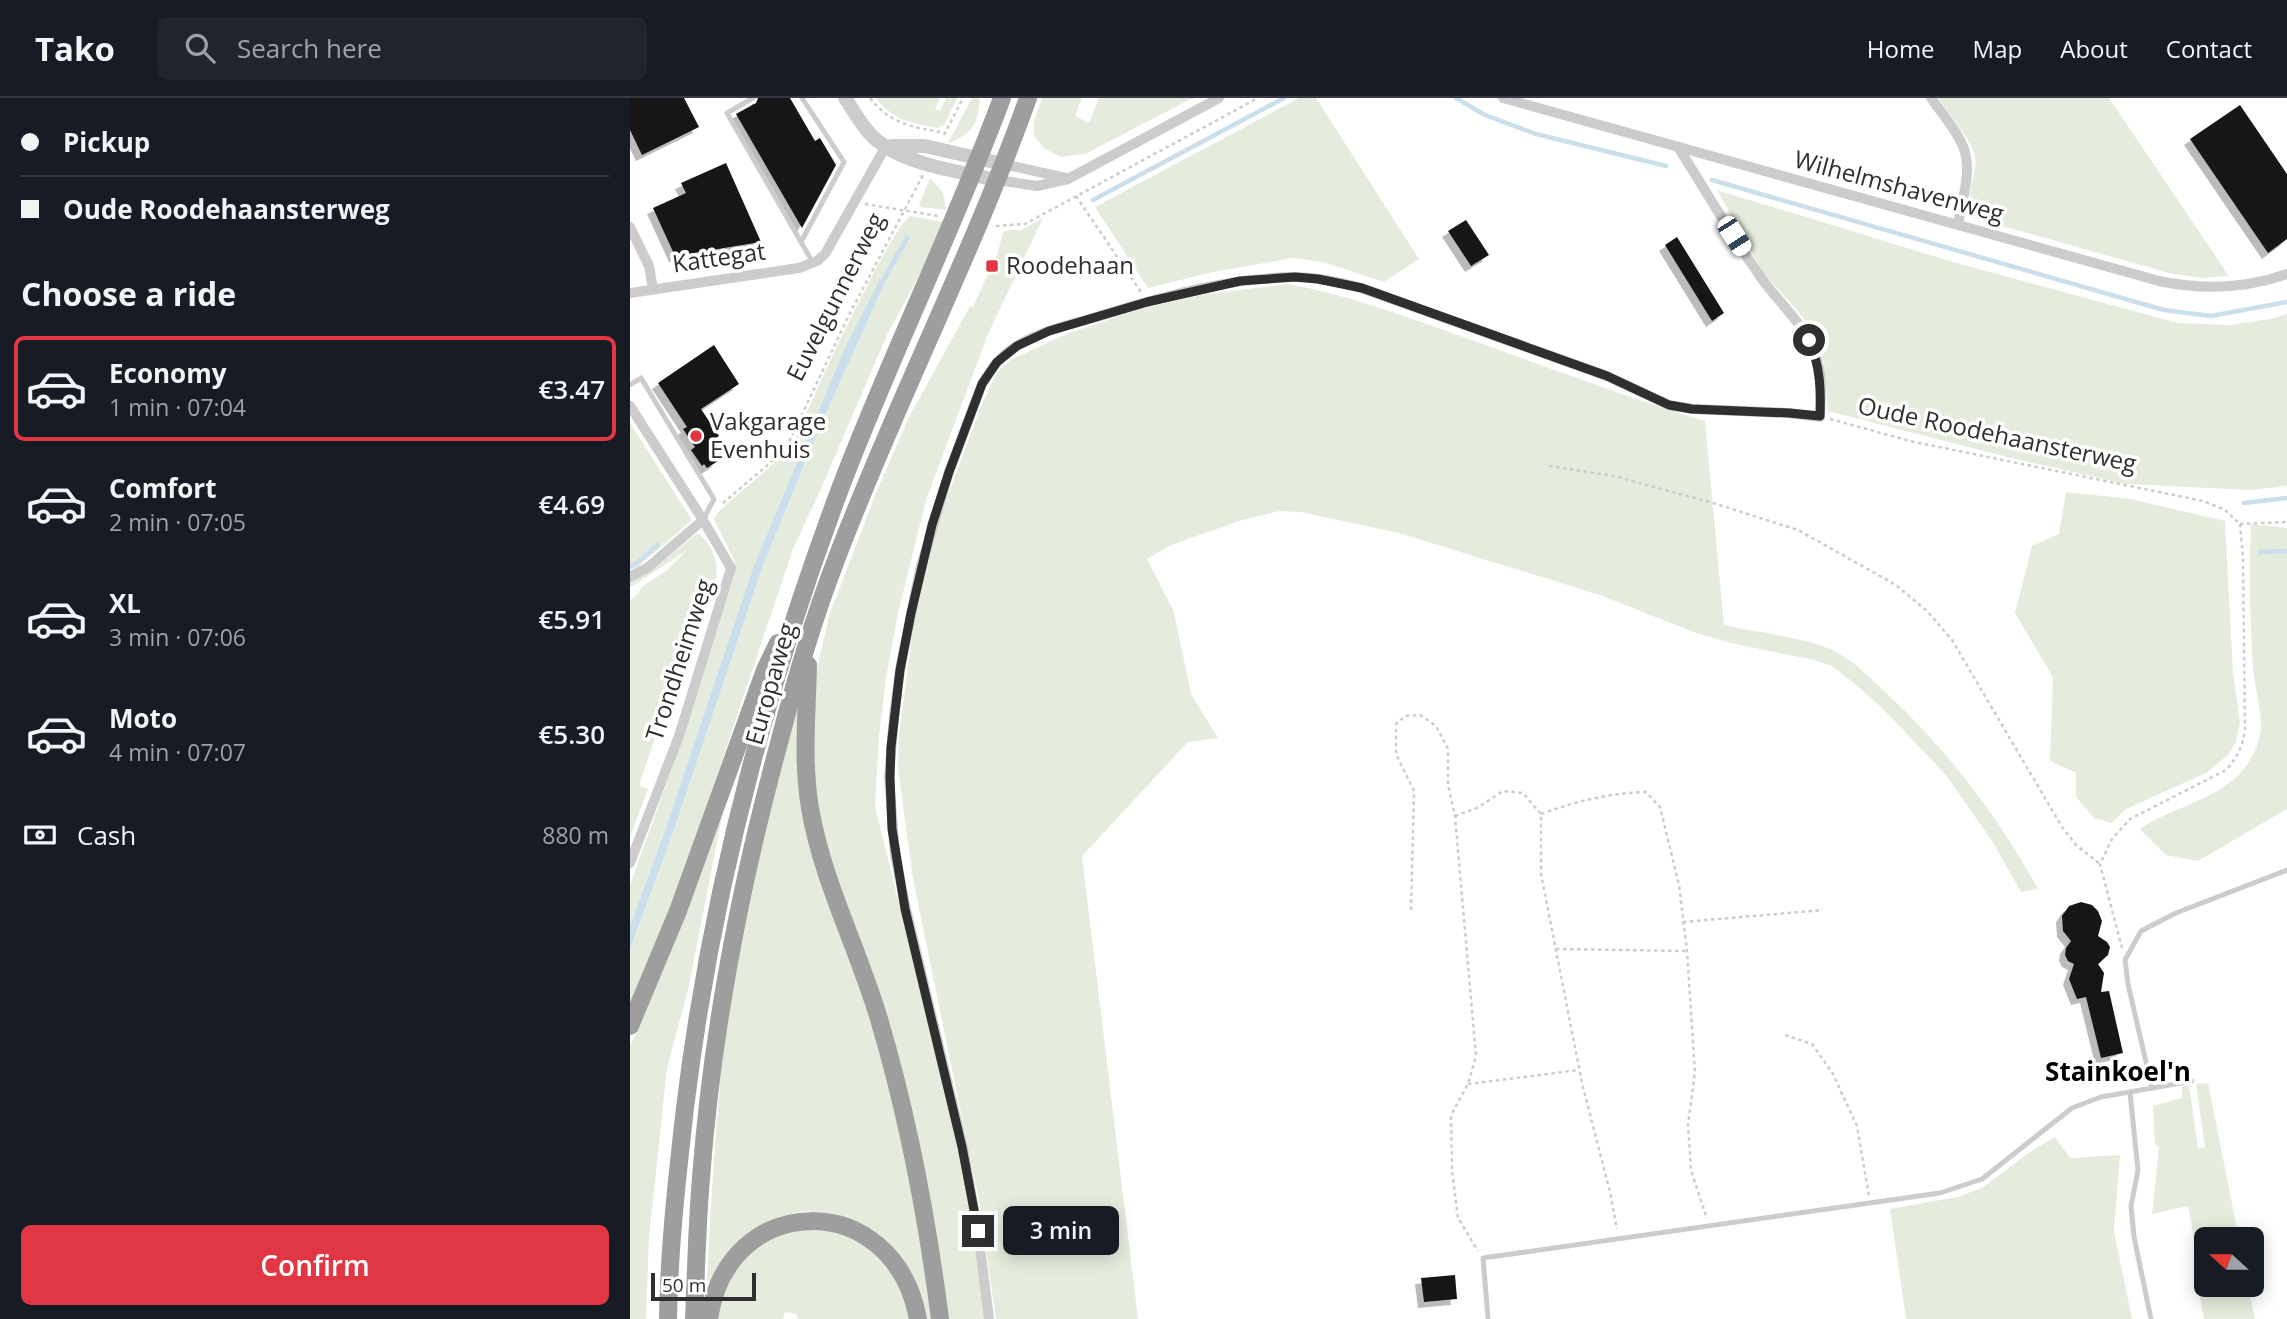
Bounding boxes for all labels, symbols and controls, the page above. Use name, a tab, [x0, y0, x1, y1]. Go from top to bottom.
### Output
search box	[157, 17, 647, 80]
text: Tako	[35, 26, 115, 71]
icon: search	[181, 29, 219, 67]
text: Search here	[237, 30, 382, 66]
text: Home	[1867, 32, 1935, 65]
text: Map	[1973, 32, 2022, 65]
text: About	[2060, 32, 2128, 65]
text: Contact	[2166, 32, 2252, 65]
text: Pickup	[63, 124, 150, 160]
street label: Wilhelmshavenweg	[1791, 142, 2008, 229]
text: Oude Roodehaansterweg	[63, 191, 390, 227]
street label: Euvelgunnerweg	[778, 206, 891, 386]
car	[1714, 213, 1755, 259]
street label: Kattegat	[670, 234, 767, 279]
place label: Roodehaan	[1006, 248, 1134, 281]
marker: Roodehaan	[984, 258, 1000, 274]
text: Choose a ride	[21, 272, 236, 315]
route start	[1793, 324, 1825, 356]
text: Economy	[109, 355, 227, 391]
icon: car	[25, 357, 88, 420]
text: €3.47	[538, 371, 605, 407]
street label: Oude Roodehaansterweg	[1855, 388, 2140, 479]
text: 1 min · 07:04	[109, 391, 246, 423]
place label: Vakgarage Evenhuis	[710, 404, 826, 465]
marker: Vakgarage Evenhuis	[688, 428, 704, 444]
text: Comfort	[109, 470, 216, 506]
icon: car	[25, 472, 88, 535]
text: €4.69	[538, 486, 605, 522]
text: 2 min · 07:05	[109, 506, 246, 538]
street label: Trondheimweg	[637, 574, 720, 745]
text: XL	[109, 585, 141, 621]
icon: car	[25, 587, 88, 650]
text: €5.91	[538, 601, 605, 637]
street label: Europaweg	[736, 619, 803, 748]
text: 3 min · 07:06	[109, 621, 246, 653]
text: Moto	[109, 700, 177, 736]
icon: car	[25, 702, 88, 765]
text: €5.30	[538, 716, 605, 752]
text: 4 min · 07:07	[109, 736, 246, 768]
icon: cash	[21, 816, 59, 854]
text: Cash	[77, 817, 136, 853]
text: 880 m	[542, 819, 609, 851]
district label: Stainkoel'n	[2045, 1053, 2191, 1089]
callout: 3 min	[1002, 1206, 1118, 1256]
text: 3 min	[1030, 1214, 1092, 1246]
route end	[962, 1215, 994, 1247]
button: Confirm	[21, 1225, 609, 1305]
north arrow	[2194, 1227, 2264, 1297]
map controls	[2194, 1227, 2264, 1297]
scale bar	[651, 1270, 756, 1302]
text: 50 m	[662, 1272, 706, 1298]

